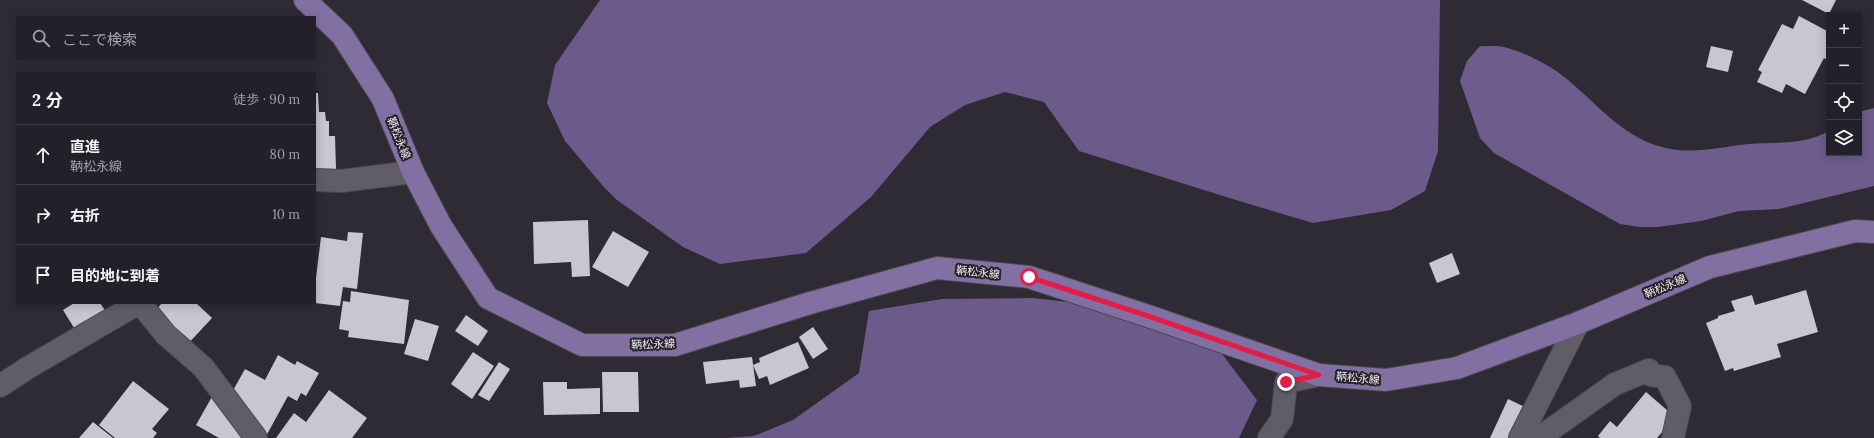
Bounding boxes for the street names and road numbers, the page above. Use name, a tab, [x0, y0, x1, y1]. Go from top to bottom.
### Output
street label: 鞆松永線	[384, 115, 414, 161]
street label: 鞆松永線	[955, 263, 1001, 281]
street label: 鞆松永線	[1642, 271, 1688, 301]
street label: 鞆松永線	[631, 336, 675, 352]
street label: 鞆松永線	[1335, 369, 1381, 387]

